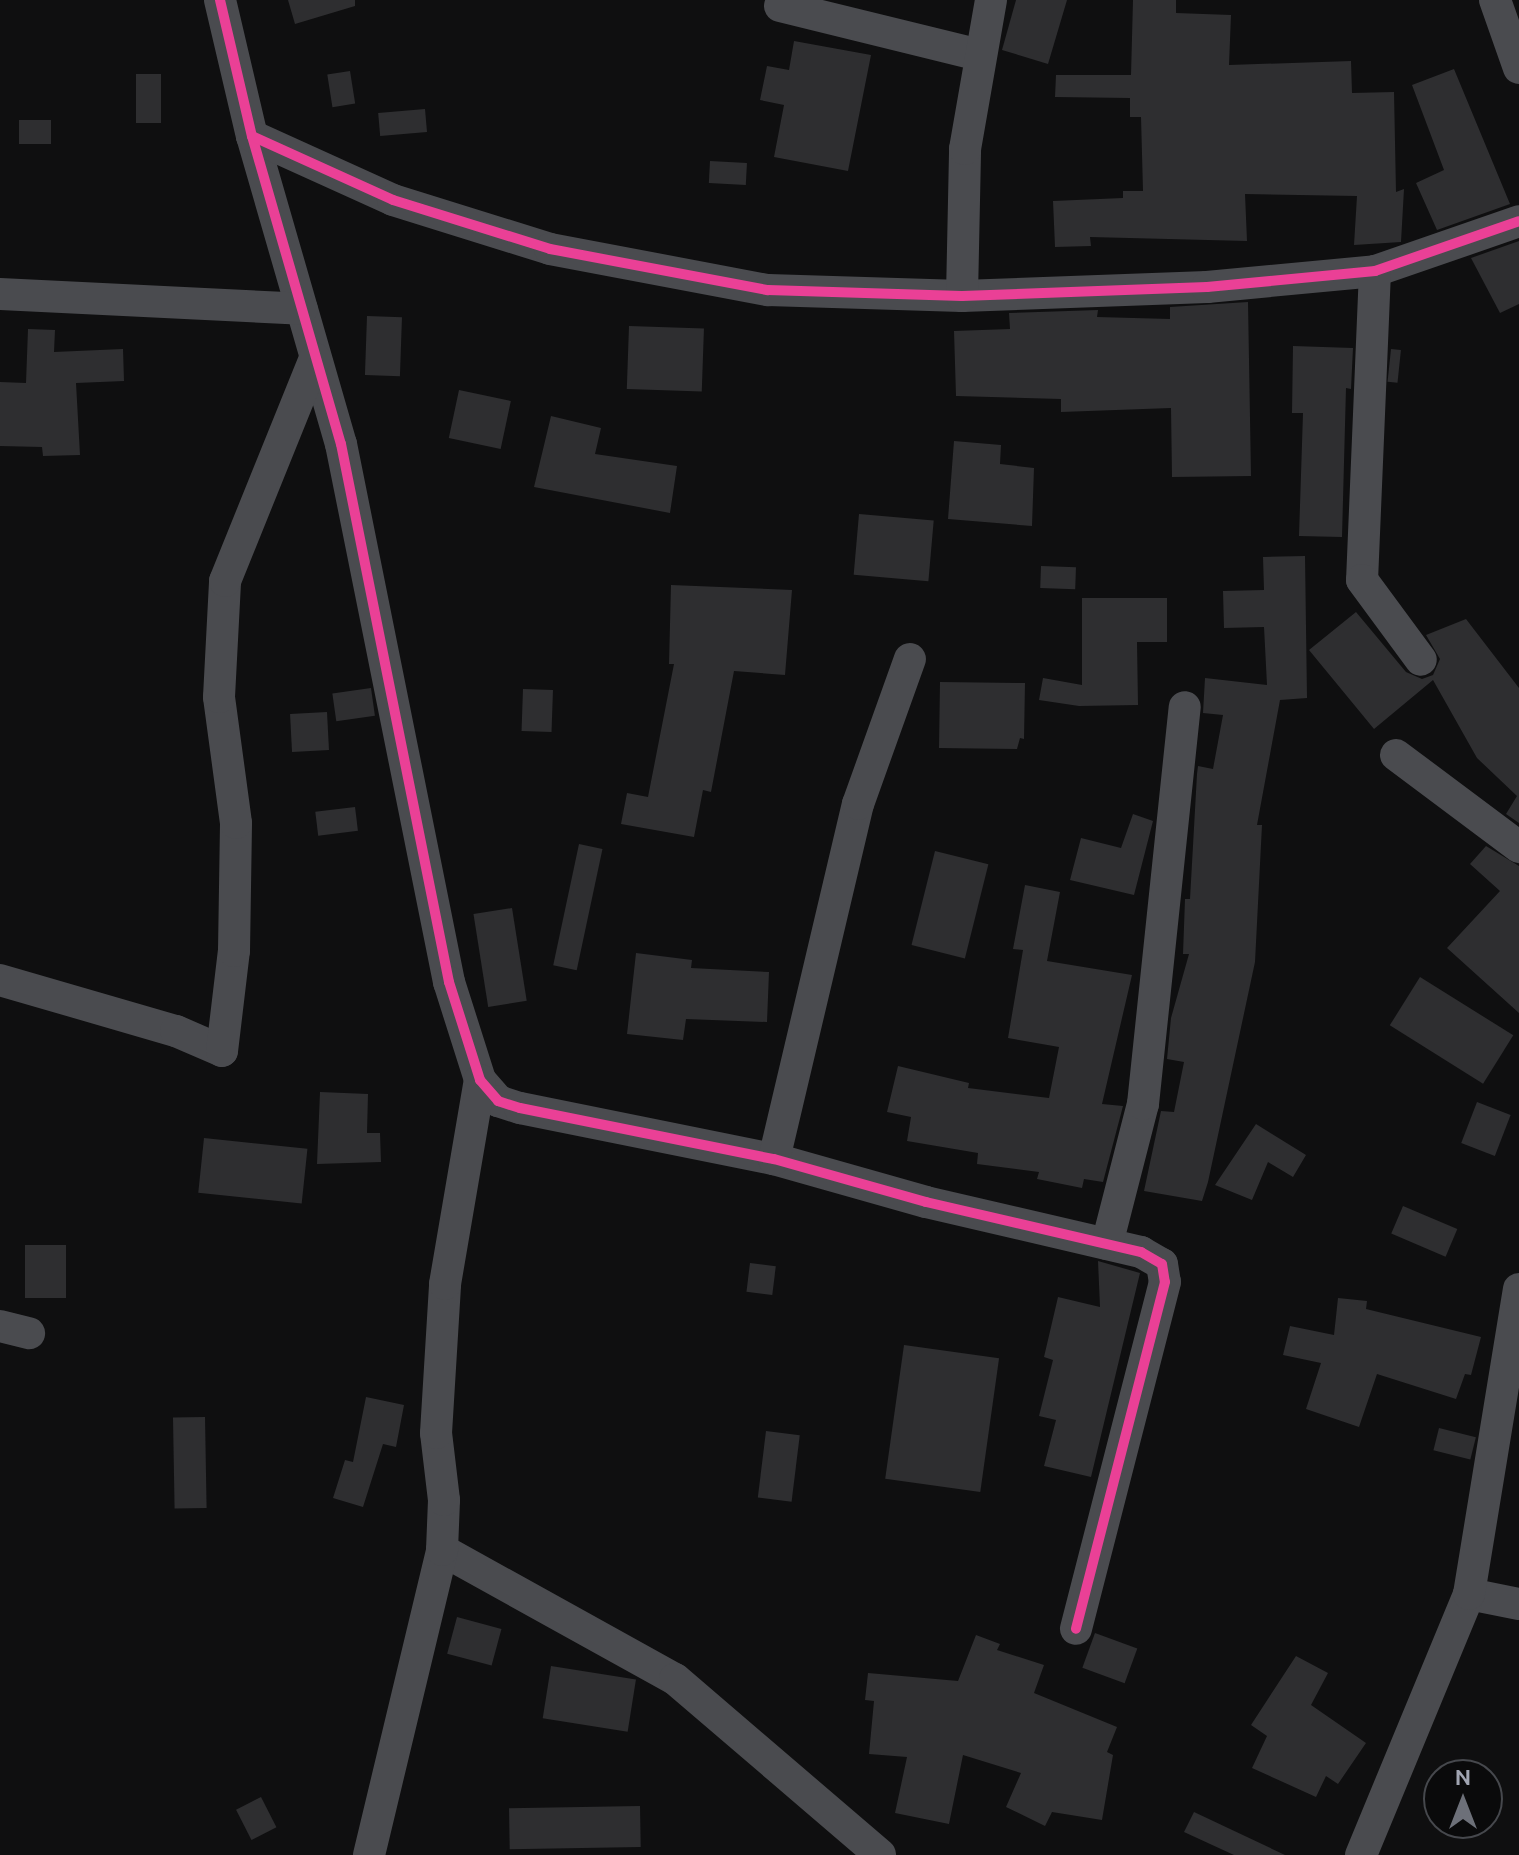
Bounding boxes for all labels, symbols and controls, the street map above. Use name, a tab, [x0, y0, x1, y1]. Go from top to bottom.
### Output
north arrow	[1423, 1759, 1503, 1839]
text: N	[1455, 1764, 1471, 1789]

